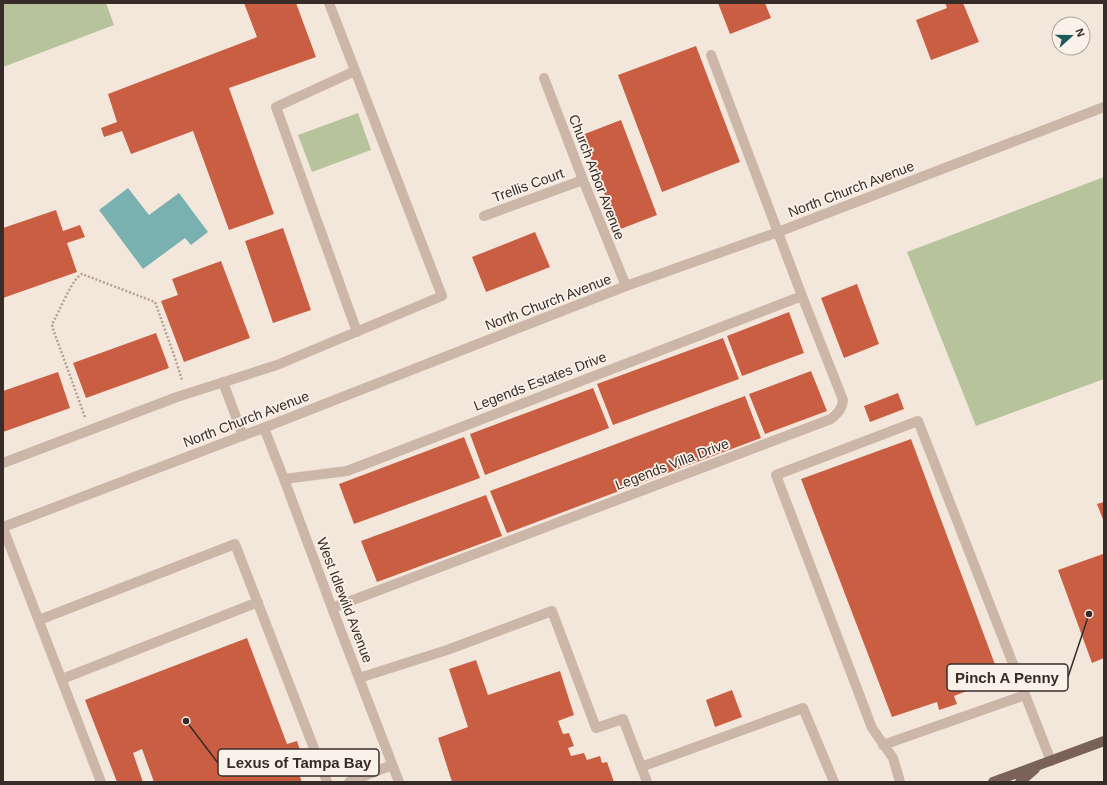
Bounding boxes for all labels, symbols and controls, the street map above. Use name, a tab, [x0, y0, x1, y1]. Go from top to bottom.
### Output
north arrow	[1051, 16, 1091, 56]
text: N	[1073, 27, 1087, 38]
street label: Church Arbor Avenue	[566, 112, 628, 242]
street label: North Church Avenue	[786, 158, 916, 220]
street label: Trellis Court	[490, 165, 566, 205]
street label: North Church Avenue	[483, 271, 613, 333]
street label: Legends Estates Drive	[471, 348, 609, 414]
street label: North Church Avenue	[181, 388, 311, 450]
street label: Legends Villa Drive	[613, 435, 731, 493]
street label: West Idlewild Avenue	[314, 535, 376, 665]
callout: Pinch A Penny	[947, 664, 1068, 691]
text: Pinch A Penny	[955, 669, 1060, 686]
callout: Lexus of Tampa Bay	[218, 749, 379, 776]
text: Lexus of Tampa Bay	[227, 754, 372, 771]

